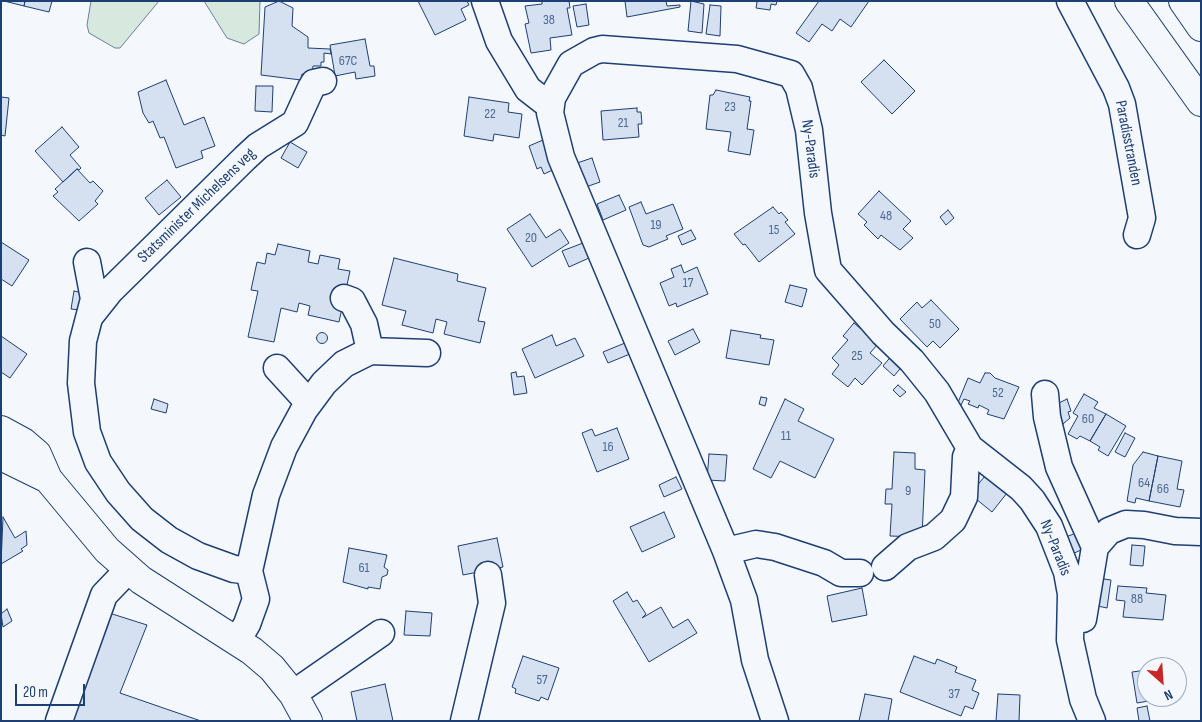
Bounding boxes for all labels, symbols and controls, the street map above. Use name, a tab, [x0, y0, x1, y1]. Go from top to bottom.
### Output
house number: 38	[543, 12, 555, 28]
house number: 67C	[339, 53, 357, 69]
house number: 23	[724, 99, 736, 115]
street label: Paradisstranden	[1110, 99, 1146, 187]
house number: 22	[484, 106, 496, 122]
house number: 21	[618, 115, 628, 131]
street label: Ny-Paradis	[796, 119, 824, 179]
street label: Statsminister Michelsens veg	[134, 145, 260, 267]
house number: 48	[880, 208, 892, 224]
house number: 19	[650, 217, 662, 233]
house number: 15	[769, 222, 779, 238]
house number: 20	[525, 230, 537, 246]
house number: 17	[683, 275, 693, 291]
house number: 50	[929, 316, 941, 332]
house number: 25	[851, 348, 863, 364]
house number: 52	[992, 385, 1004, 401]
house number: 60	[1082, 411, 1094, 427]
house number: 11	[781, 428, 791, 444]
house number: 16	[602, 439, 614, 455]
house number: 64	[1138, 475, 1150, 491]
house number: 66	[1157, 481, 1169, 497]
house number: 9	[905, 483, 911, 499]
street label: Ny-Paradis	[1035, 517, 1075, 579]
house number: 61	[358, 560, 370, 576]
house number: 88	[1131, 591, 1143, 607]
north arrow	[1137, 657, 1187, 707]
house number: 57	[536, 672, 548, 688]
scale bar	[18, 674, 88, 706]
text: 20 m	[23, 683, 48, 702]
house number: 37	[948, 686, 960, 702]
text: N	[1161, 686, 1175, 704]

